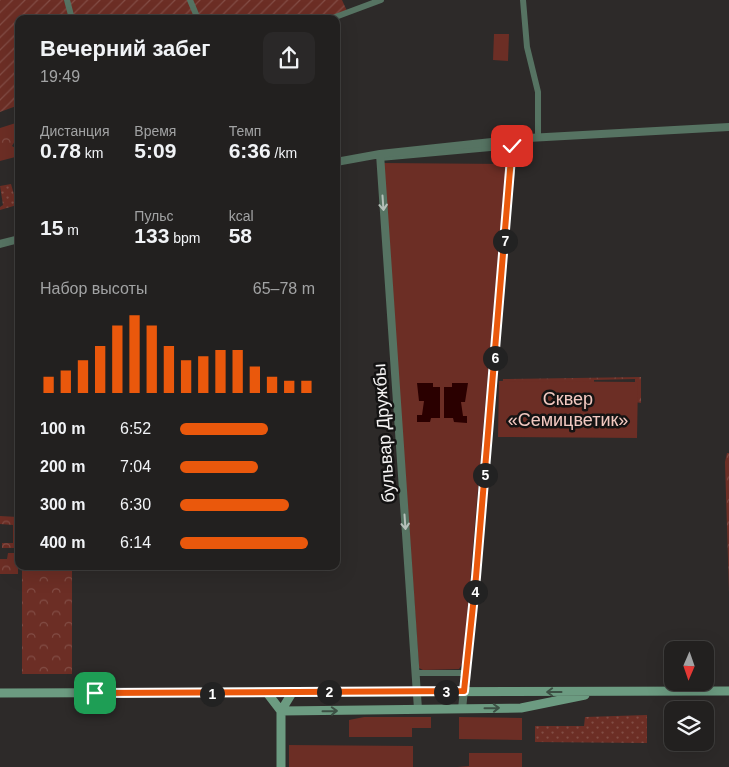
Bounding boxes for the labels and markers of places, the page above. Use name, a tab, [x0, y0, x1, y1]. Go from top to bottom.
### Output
pin	[491, 125, 533, 167]
pin: 7	[492, 228, 518, 254]
pin: 6	[482, 346, 508, 370]
pin: 5	[472, 462, 498, 488]
pin: 4	[462, 580, 488, 604]
pin	[74, 672, 116, 714]
pin: 2	[316, 680, 342, 704]
pin: 3	[434, 680, 458, 704]
pin: 1	[200, 682, 224, 706]

